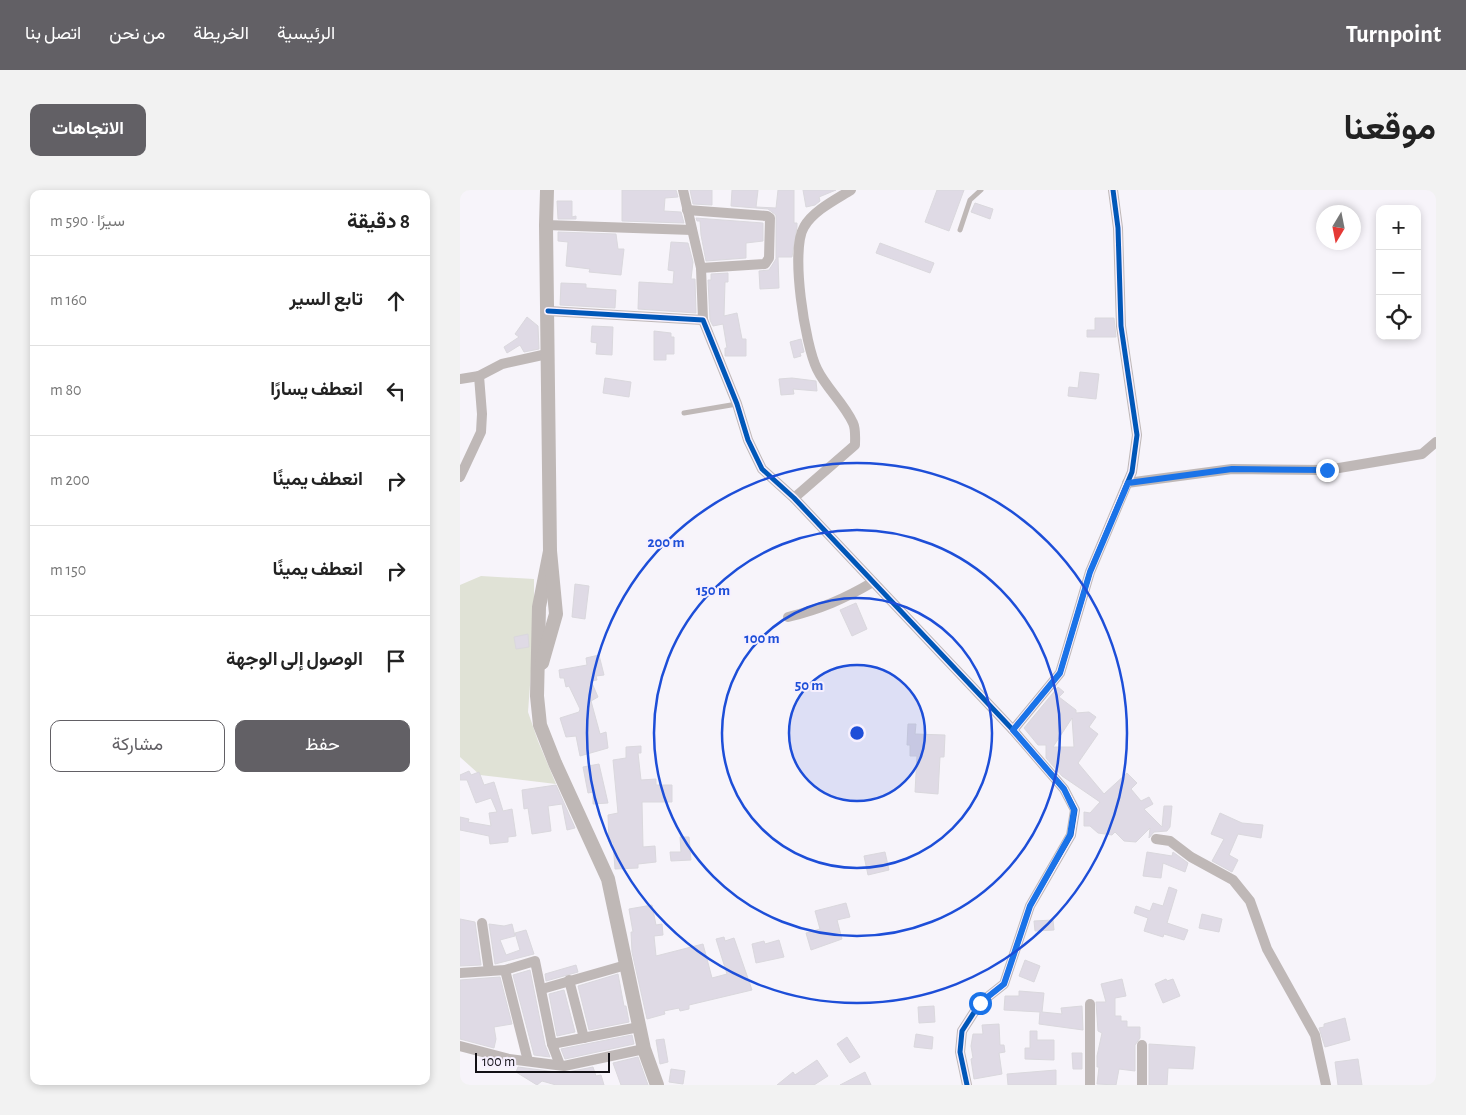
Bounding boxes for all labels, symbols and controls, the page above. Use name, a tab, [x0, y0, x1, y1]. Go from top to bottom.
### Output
text: Turnpoint	[1346, 23, 1441, 47]
text: اتصل بنا	[25, 25, 81, 43]
text: من نحن	[109, 25, 165, 43]
text: الخريطة	[193, 25, 249, 43]
text: الرئيسية	[277, 25, 335, 43]
button: الاتجاهات	[30, 104, 146, 156]
text: موقعنا	[1343, 111, 1436, 146]
north arrow	[1316, 205, 1361, 250]
map controls	[1376, 205, 1421, 340]
button: +	[1376, 205, 1421, 250]
text: 8 دقيقة	[347, 211, 410, 232]
text: سيرًا · 590 m	[50, 213, 125, 229]
button: −	[1376, 250, 1421, 295]
icon: ahead	[382, 287, 410, 315]
text: تابع السير	[289, 290, 363, 309]
text: 160 m	[50, 292, 87, 308]
button: locate	[1376, 295, 1421, 340]
icon: left	[382, 377, 410, 405]
text: انعطف يسارًا	[270, 380, 363, 399]
text: 80 m	[50, 382, 82, 398]
route end	[1316, 459, 1339, 482]
icon: right	[382, 467, 410, 495]
text: انعطف يمينًا	[273, 470, 363, 489]
text: 200 m	[50, 472, 90, 488]
text: 200 m	[647, 535, 685, 550]
icon: right	[382, 557, 410, 585]
text: انعطف يمينًا	[273, 560, 363, 579]
text: 150 m	[50, 562, 86, 578]
text: 150 m	[696, 583, 730, 598]
text: 100 m	[744, 631, 780, 646]
icon: arrive	[382, 647, 410, 675]
text: الوصول إلى الوجهة	[226, 650, 363, 669]
text: 50 m	[795, 678, 823, 693]
button: مشاركة	[50, 720, 225, 772]
button: حفظ	[235, 720, 410, 772]
centre of rings	[848, 724, 866, 742]
route start	[969, 992, 992, 1015]
scale bar	[475, 1050, 610, 1073]
text: 100 m	[482, 1055, 515, 1069]

